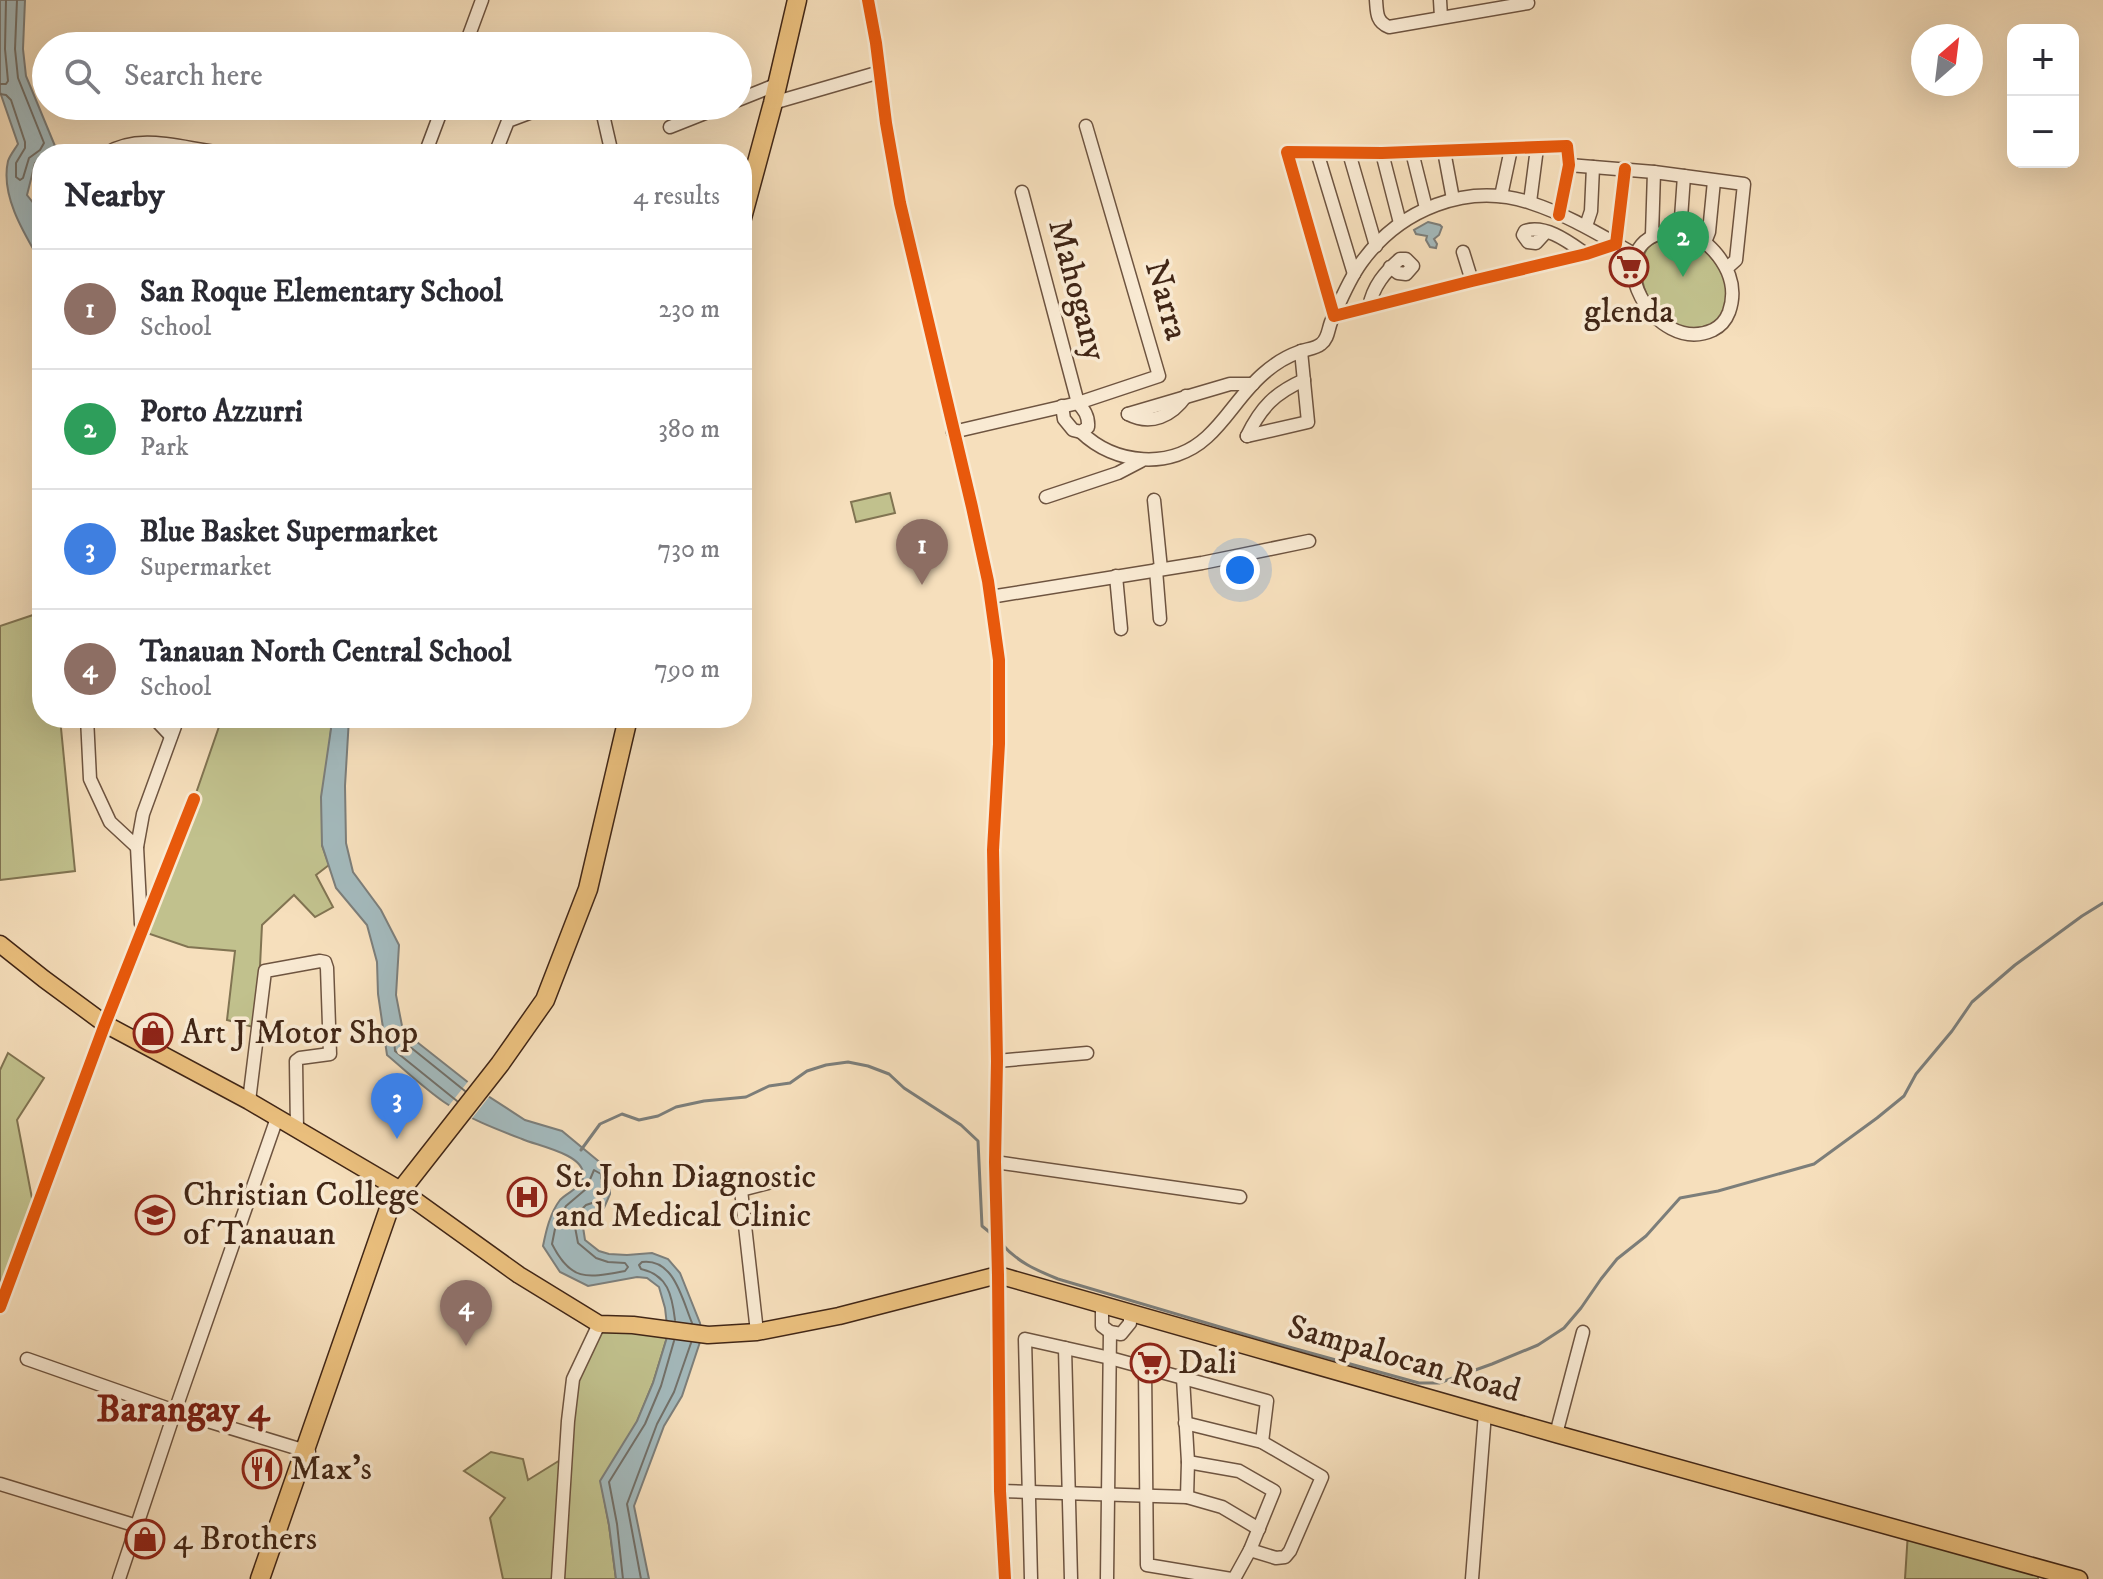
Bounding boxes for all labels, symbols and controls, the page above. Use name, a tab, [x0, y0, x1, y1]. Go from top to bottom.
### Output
north arrow	[1911, 24, 1983, 96]
map controls	[2007, 24, 2079, 168]
button: +	[2007, 24, 2079, 96]
search box	[32, 32, 752, 120]
icon: search	[60, 54, 104, 98]
text: Search here	[124, 58, 263, 95]
button: −	[2007, 96, 2079, 168]
text: Nearby	[64, 175, 165, 217]
text: 4 results	[633, 180, 720, 213]
pin: 2	[1657, 211, 1709, 277]
street label: Mahogany	[1038, 215, 1116, 366]
supermarket icon: glenda	[1608, 246, 1650, 288]
street label: Narra	[1135, 255, 1198, 345]
text: San Roque Elementary School	[140, 274, 503, 311]
place label: glenda	[1584, 291, 1674, 333]
text: 1	[85, 293, 95, 326]
text: 230 m	[658, 293, 720, 326]
text: School	[140, 311, 211, 344]
text: Porto Azzurri	[140, 394, 303, 431]
text: 2	[84, 413, 96, 446]
text: 380 m	[658, 413, 720, 446]
text: Park	[140, 431, 189, 464]
text: Blue Basket Supermarket	[140, 514, 438, 551]
pin: 1	[896, 519, 948, 585]
text: 3	[85, 533, 95, 566]
text: 730 m	[658, 533, 720, 566]
your location	[1220, 550, 1260, 590]
text: Supermarket	[140, 551, 272, 584]
text: Tanauan North Central School	[140, 634, 511, 671]
text: 4	[83, 653, 97, 686]
text: 790 m	[654, 653, 720, 686]
text: School	[140, 671, 211, 704]
shop icon: Art J Motor Shop	[132, 1012, 174, 1054]
place label: Art J Motor Shop	[181, 1012, 418, 1054]
pin: 3	[371, 1073, 423, 1139]
place label: St. John Diagnostic and Medical Clinic	[555, 1156, 816, 1237]
place label: Christian College of Tanauan	[183, 1174, 419, 1255]
hospital icon: St. John Diagnostic and Medical Clinic	[506, 1176, 548, 1218]
school or university icon: Christian College of Tanauan	[134, 1194, 176, 1236]
pin: 4	[440, 1280, 492, 1346]
street label: Sampalocan Road	[1283, 1306, 1525, 1412]
supermarket icon: Dali	[1129, 1342, 1171, 1384]
place label: Dali	[1178, 1342, 1237, 1384]
district label: Barangay 4	[97, 1386, 272, 1434]
restaurant icon: Max's	[241, 1448, 283, 1490]
place label: Max's	[290, 1448, 372, 1490]
shop icon: 4 Brothers	[124, 1518, 166, 1560]
place label: 4 Brothers	[173, 1518, 317, 1560]

